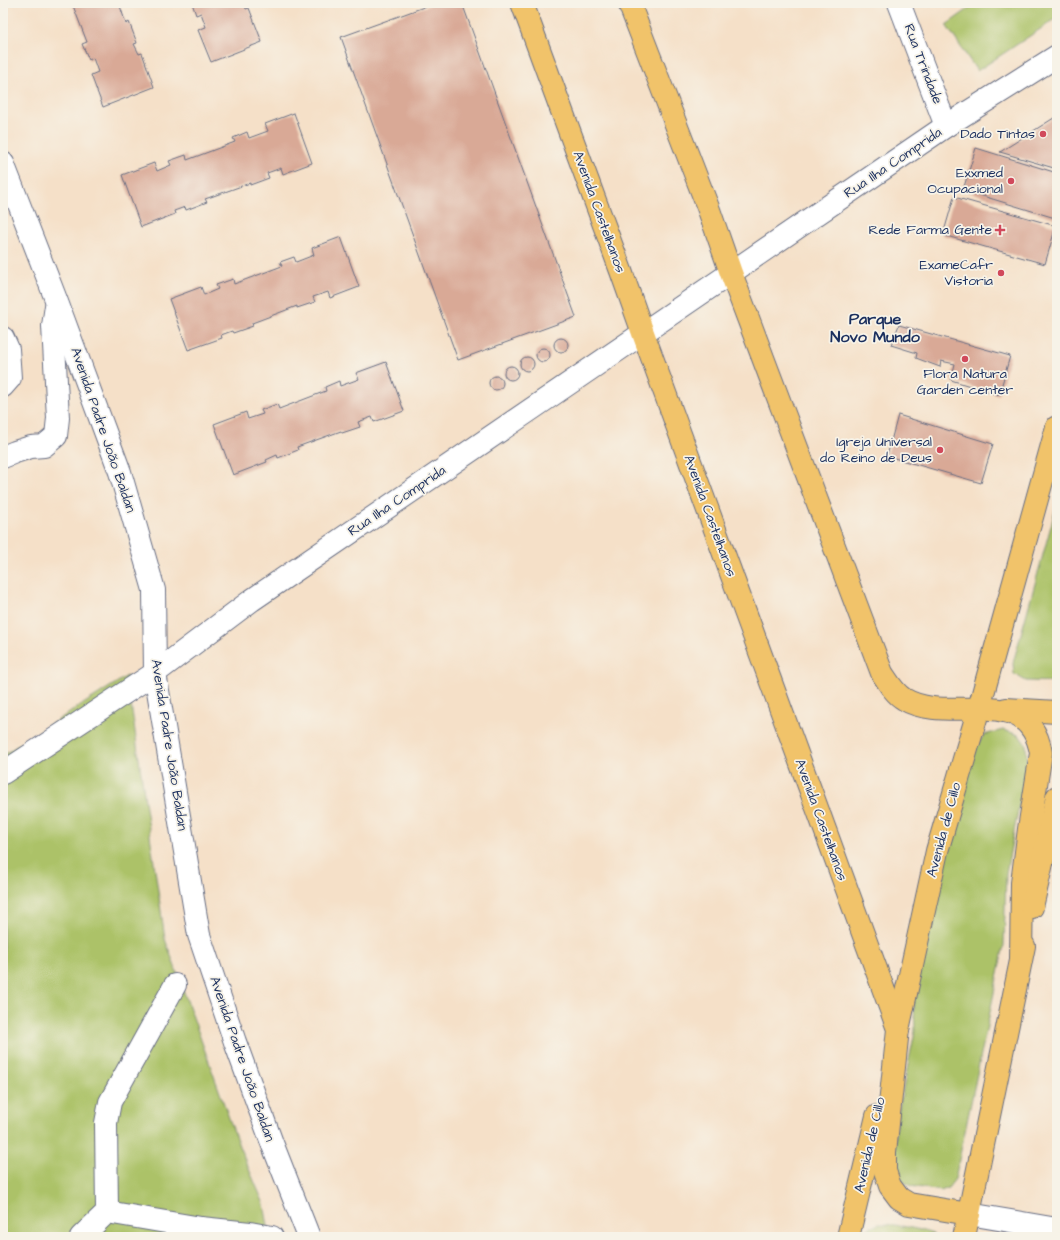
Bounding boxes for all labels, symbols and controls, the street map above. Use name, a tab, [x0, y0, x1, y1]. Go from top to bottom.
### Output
street label: Rua Trindade	[899, 21, 948, 107]
street label: Rua Ilha Comprida	[840, 123, 946, 203]
place label: Dado Tintas	[960, 124, 1035, 144]
marker: Dado Tintas	[1038, 129, 1048, 139]
street label: Avenida Castelhanos	[568, 148, 630, 276]
place label: Exxmed Ocupacional	[928, 163, 1003, 199]
marker: Exxmed Ocupacional	[1006, 176, 1016, 186]
place label: Rede Farma Gente	[868, 220, 992, 240]
marker: Rede Farma Gente	[995, 225, 1005, 235]
place label: ExameCafr Vistoria	[919, 255, 993, 291]
marker: ExameCafr Vistoria	[996, 268, 1006, 278]
district label: Parque Novo Mundo	[830, 308, 921, 348]
street label: Avenida Padre João Baldan	[65, 345, 141, 515]
marker: Flora Natura Garden center	[960, 354, 970, 364]
place label: Flora Natura Garden center	[917, 364, 1013, 400]
place label: Igreja Universal do Reino de Deus	[820, 432, 932, 468]
marker: Igreja Universal do Reino de Deus	[935, 445, 945, 455]
street label: Avenida Castelhanos	[679, 452, 741, 580]
street label: Rua Ilha Comprida	[344, 461, 450, 541]
street label: Avenida Padre João Baldan	[146, 658, 192, 832]
street label: Avenida Castelhanos	[790, 756, 852, 884]
street label: Avenida de Cillo	[922, 780, 966, 880]
street label: Avenida Padre João Baldan	[204, 974, 280, 1144]
street label: Avenida de Cillo	[849, 1095, 891, 1195]

